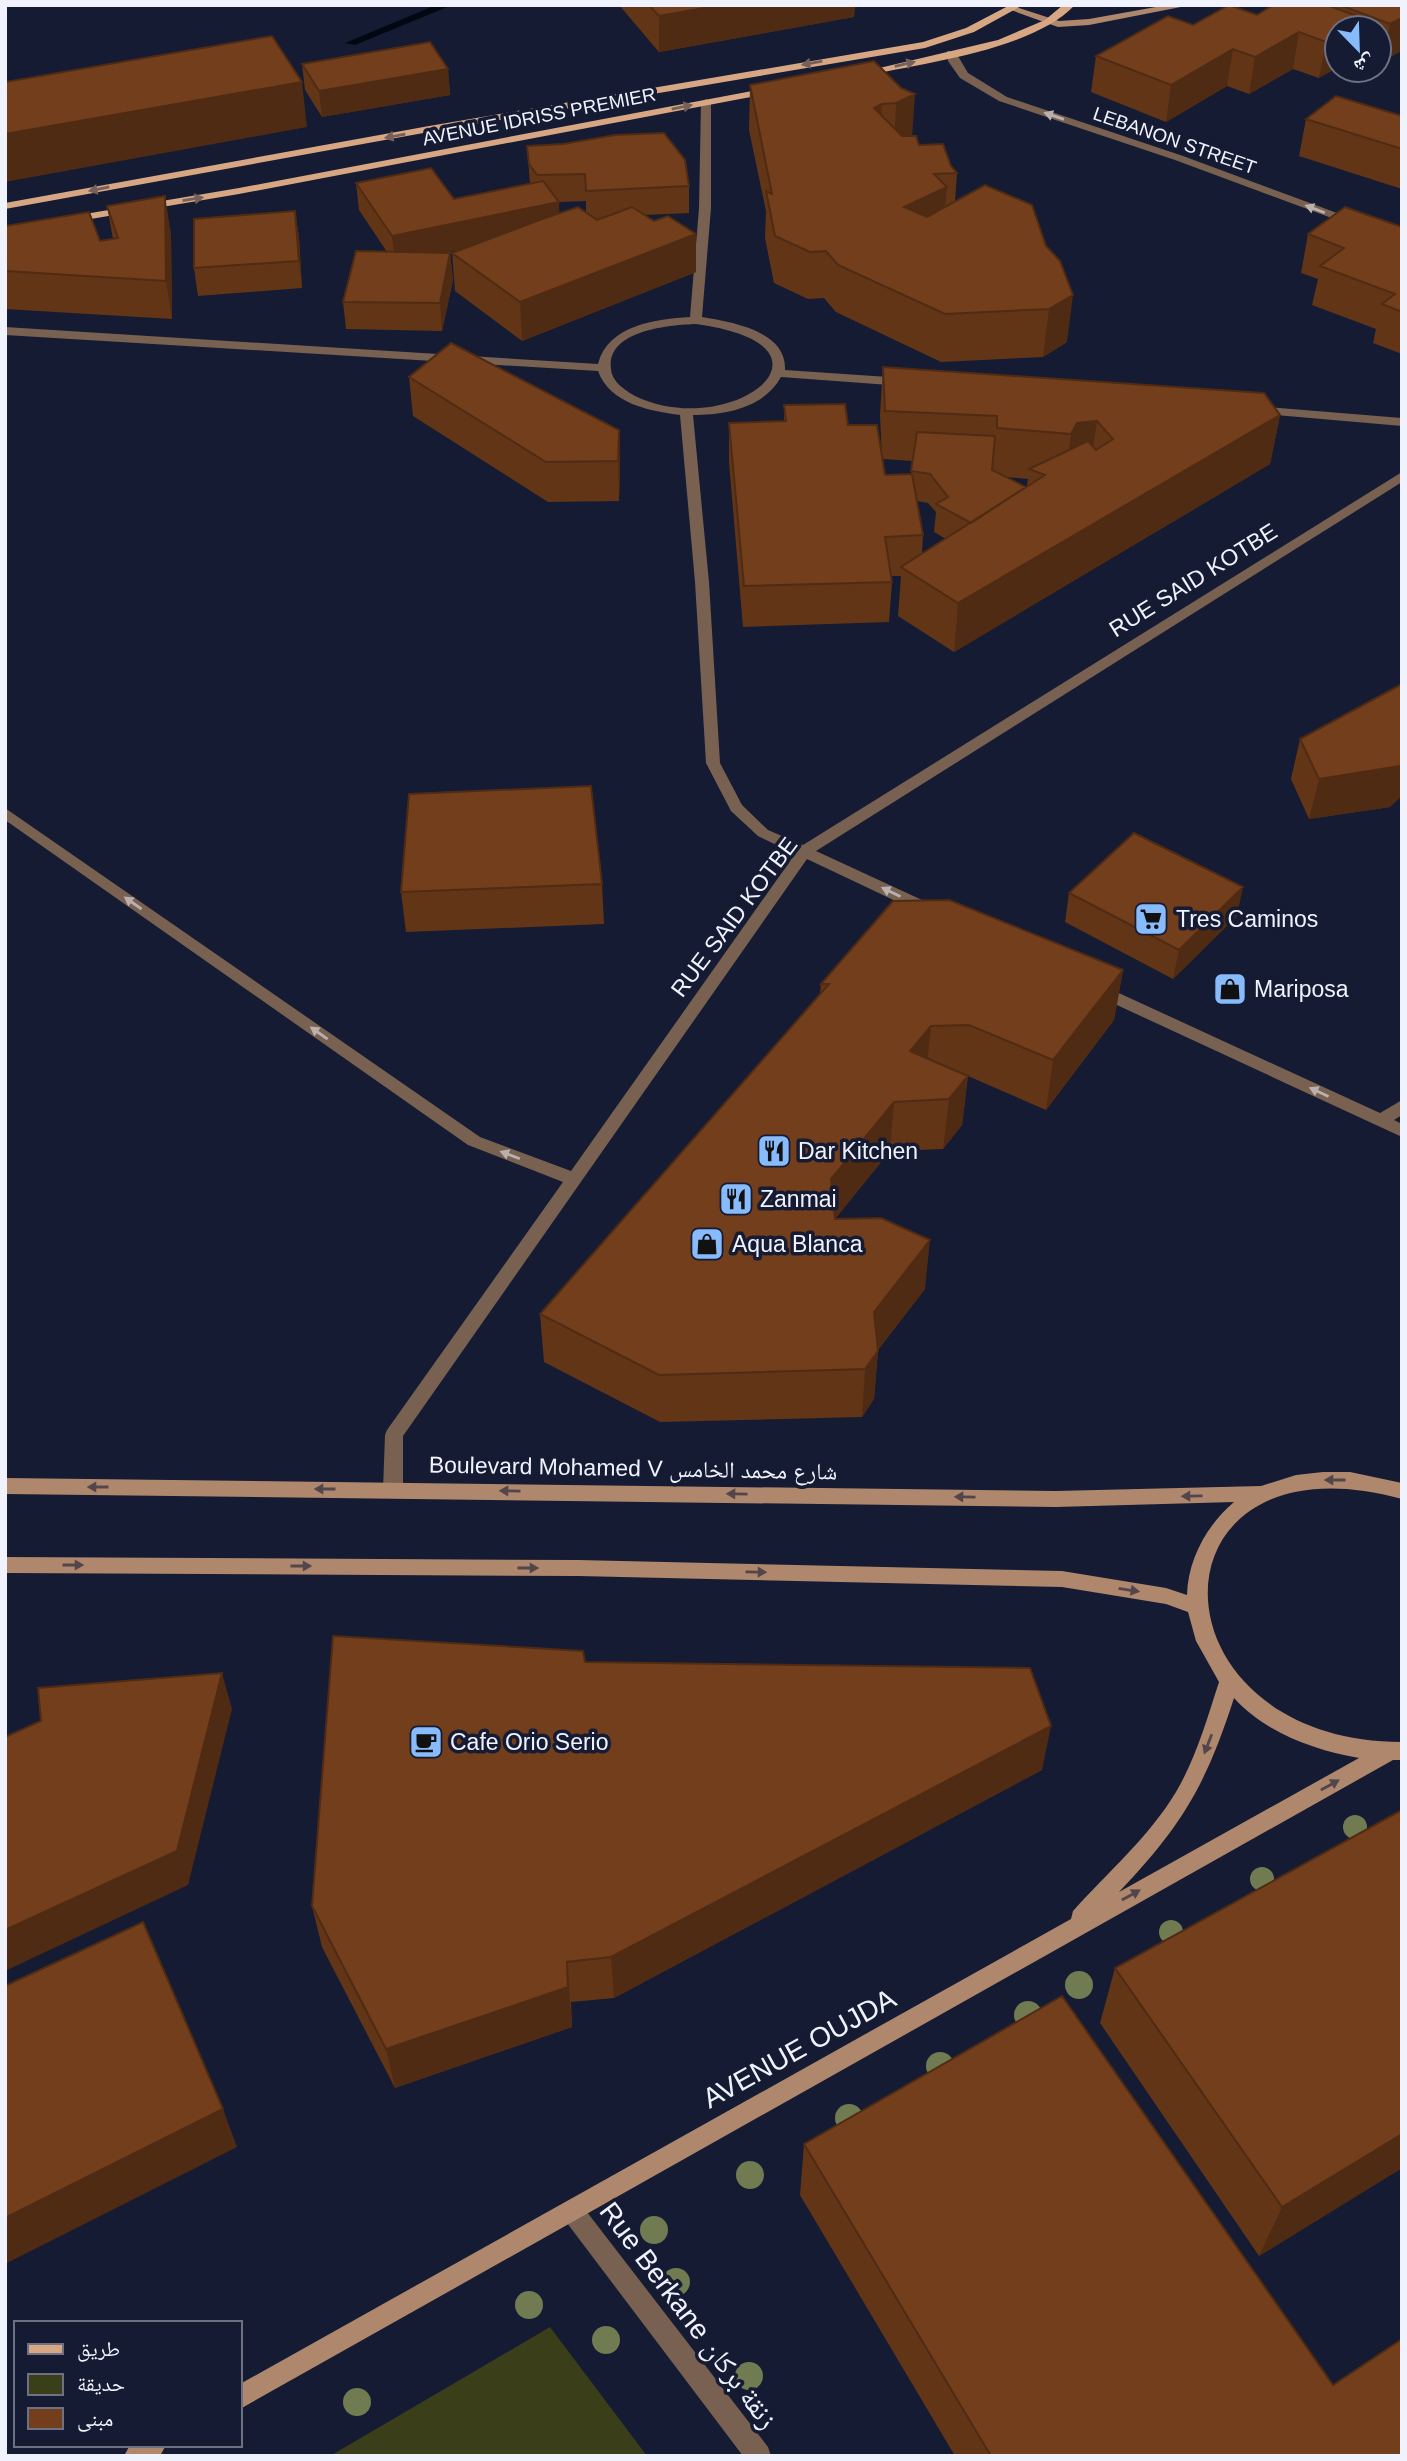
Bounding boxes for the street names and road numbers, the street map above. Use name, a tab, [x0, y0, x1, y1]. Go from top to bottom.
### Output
street label: AVENUE IDRISS PREMIER	[421, 84, 658, 149]
street label: LEBANON STREET	[1091, 103, 1259, 178]
street label: RUE SAID KOTBE	[1104, 518, 1282, 642]
street label: RUE SAID KOTBE	[666, 832, 802, 1002]
street label: Boulevard Mohamed V شارع محمد الخامس	[429, 1451, 837, 1487]
street label: AVENUE OUJDA	[697, 1982, 901, 2114]
street label: Rue Berkane زنقة بركان	[593, 2196, 784, 2435]

